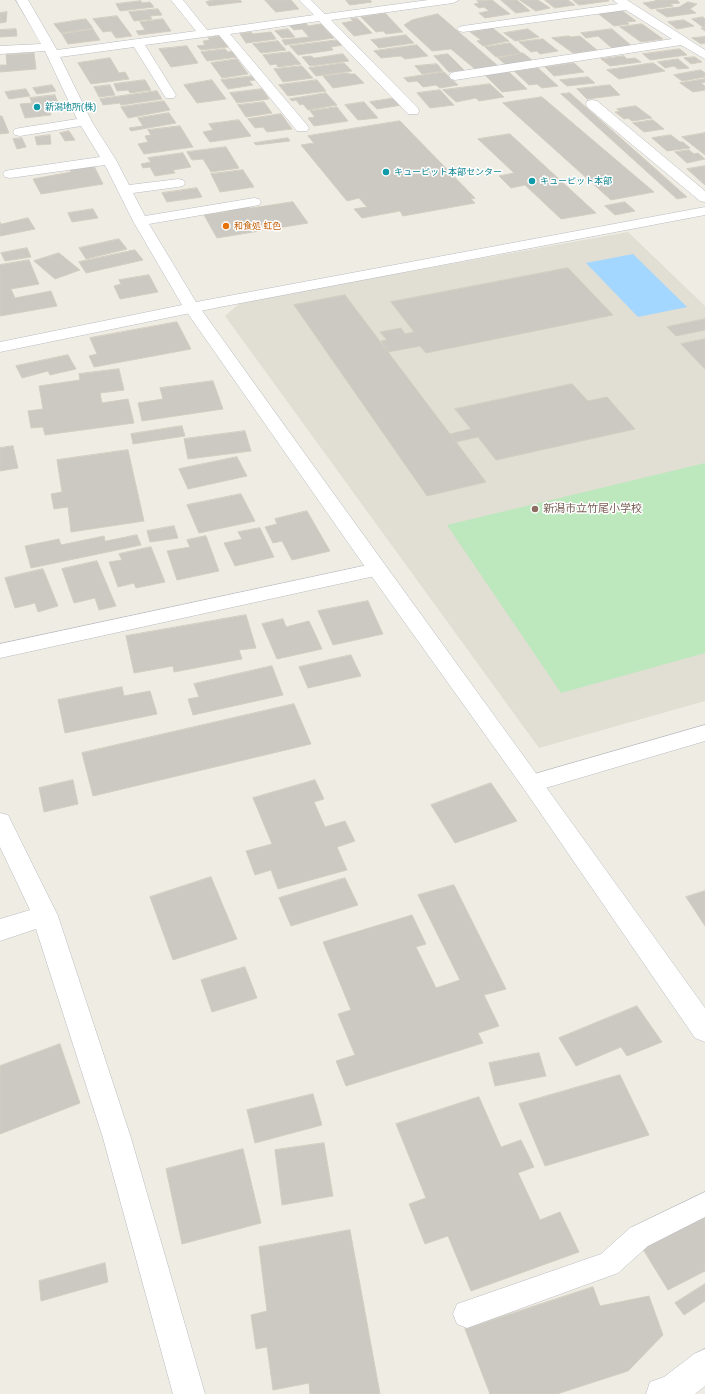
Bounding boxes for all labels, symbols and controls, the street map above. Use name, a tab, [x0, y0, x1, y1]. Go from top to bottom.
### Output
marker: 新潟地所(株)	[32, 102, 42, 112]
place label: 新潟地所(株)	[45, 102, 96, 112]
marker: キューピット本部センター	[381, 167, 391, 177]
place label: キューピット本部センター	[394, 167, 502, 177]
marker: キューピット本部	[527, 176, 537, 186]
place label: キューピット本部	[540, 176, 612, 186]
marker: 和食処 虹色	[221, 221, 231, 231]
place label: 和食処 虹色	[234, 221, 281, 231]
place label: 新潟市立竹尾小学校	[543, 502, 642, 516]
marker: 新潟市立竹尾小学校	[530, 504, 540, 514]

